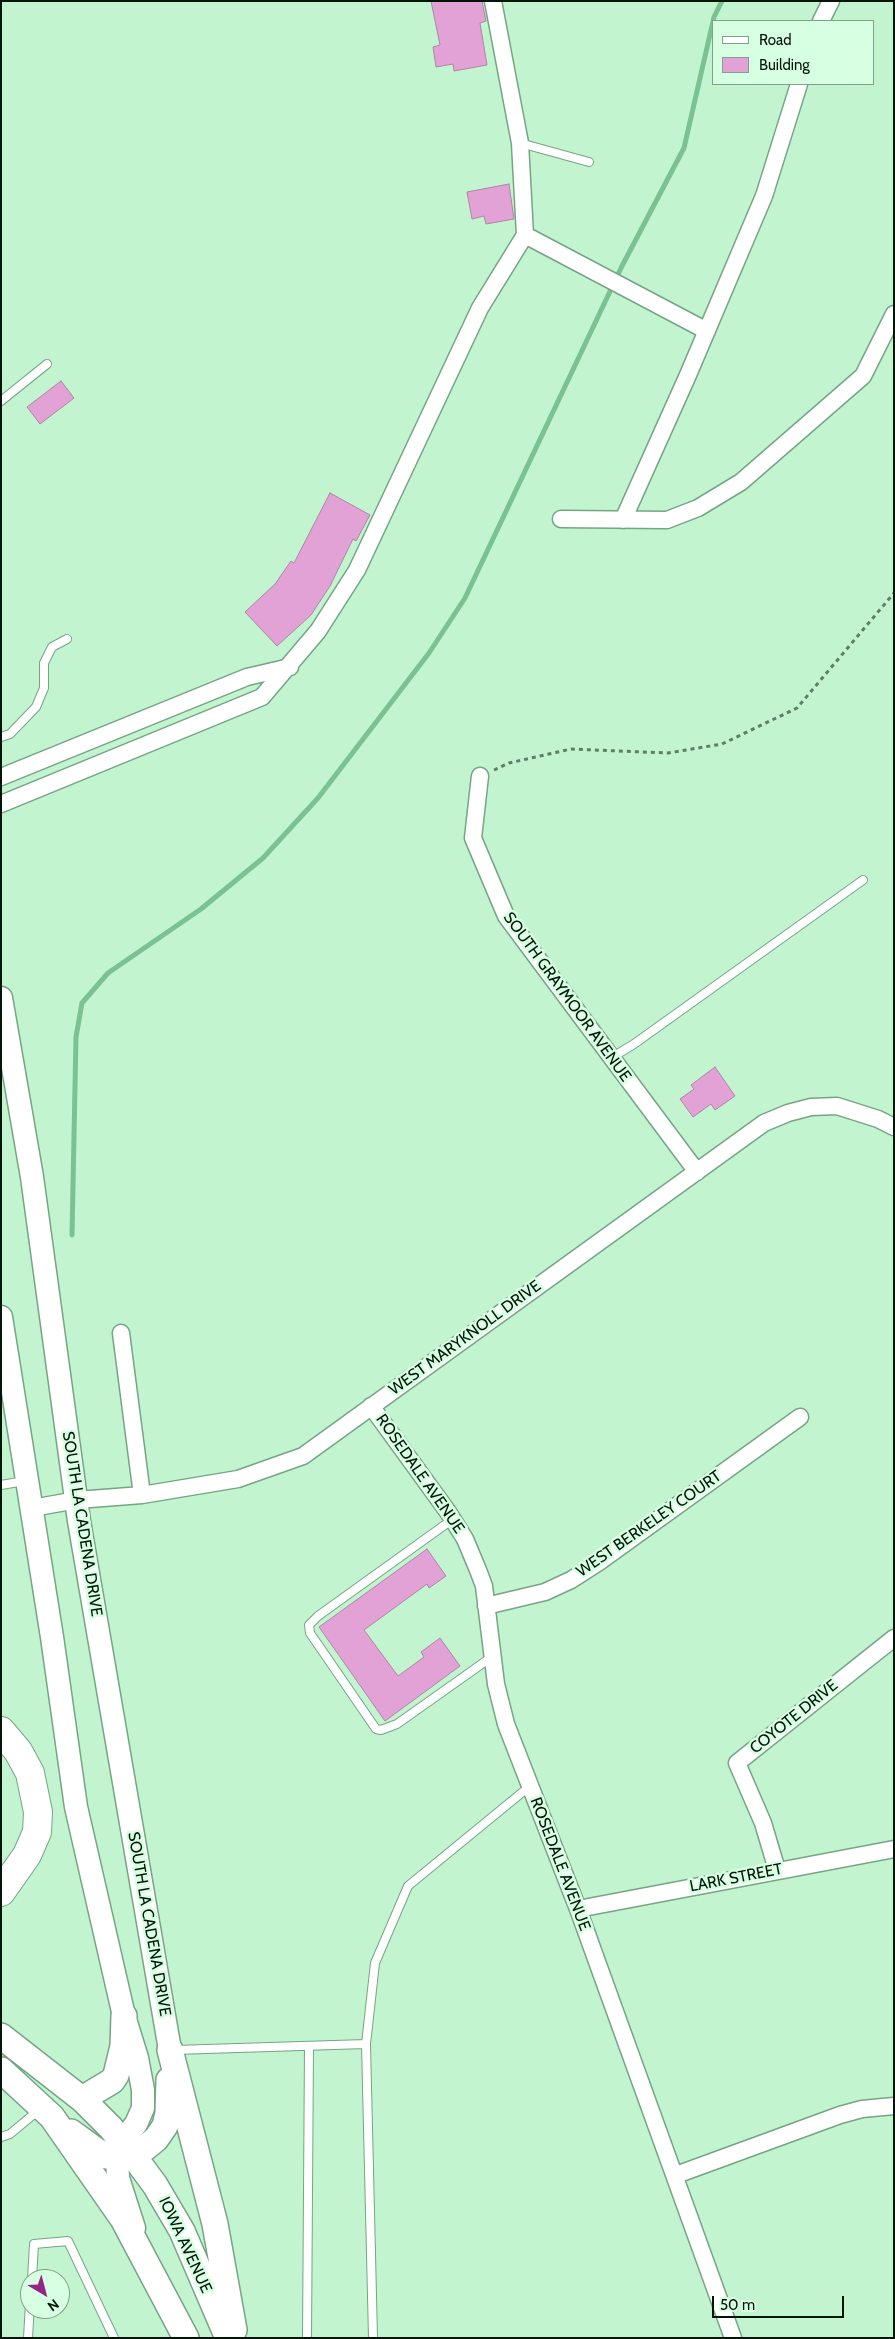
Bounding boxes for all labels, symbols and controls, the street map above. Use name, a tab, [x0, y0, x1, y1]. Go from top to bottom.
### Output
legend	[712, 20, 875, 85]
text: Road	[759, 31, 792, 49]
text: Building	[759, 56, 810, 74]
street label: SOUTH GRAYMOOR AVENUE	[499, 909, 635, 1085]
street label: WEST MARYKNOLL DRIVE	[385, 1276, 545, 1400]
street label: ROSEDALE AVENUE	[372, 1411, 468, 1537]
street label: SOUTH LA CADENA DRIVE	[58, 1430, 106, 1618]
street label: WEST BERKELEY COURT	[573, 1467, 725, 1581]
street label: COYOTE DRIVE	[746, 1676, 842, 1758]
street label: ROSEDALE AVENUE	[526, 1795, 594, 1933]
street label: SOUTH LA CADENA DRIVE	[123, 1830, 175, 2018]
street label: LARK STREET	[688, 1860, 784, 1896]
street label: IOWA AVENUE	[154, 2194, 216, 2296]
north arrow	[20, 2269, 70, 2319]
scale bar	[715, 2286, 848, 2318]
text: N	[44, 2295, 63, 2315]
text: 50 m	[720, 2296, 755, 2314]

